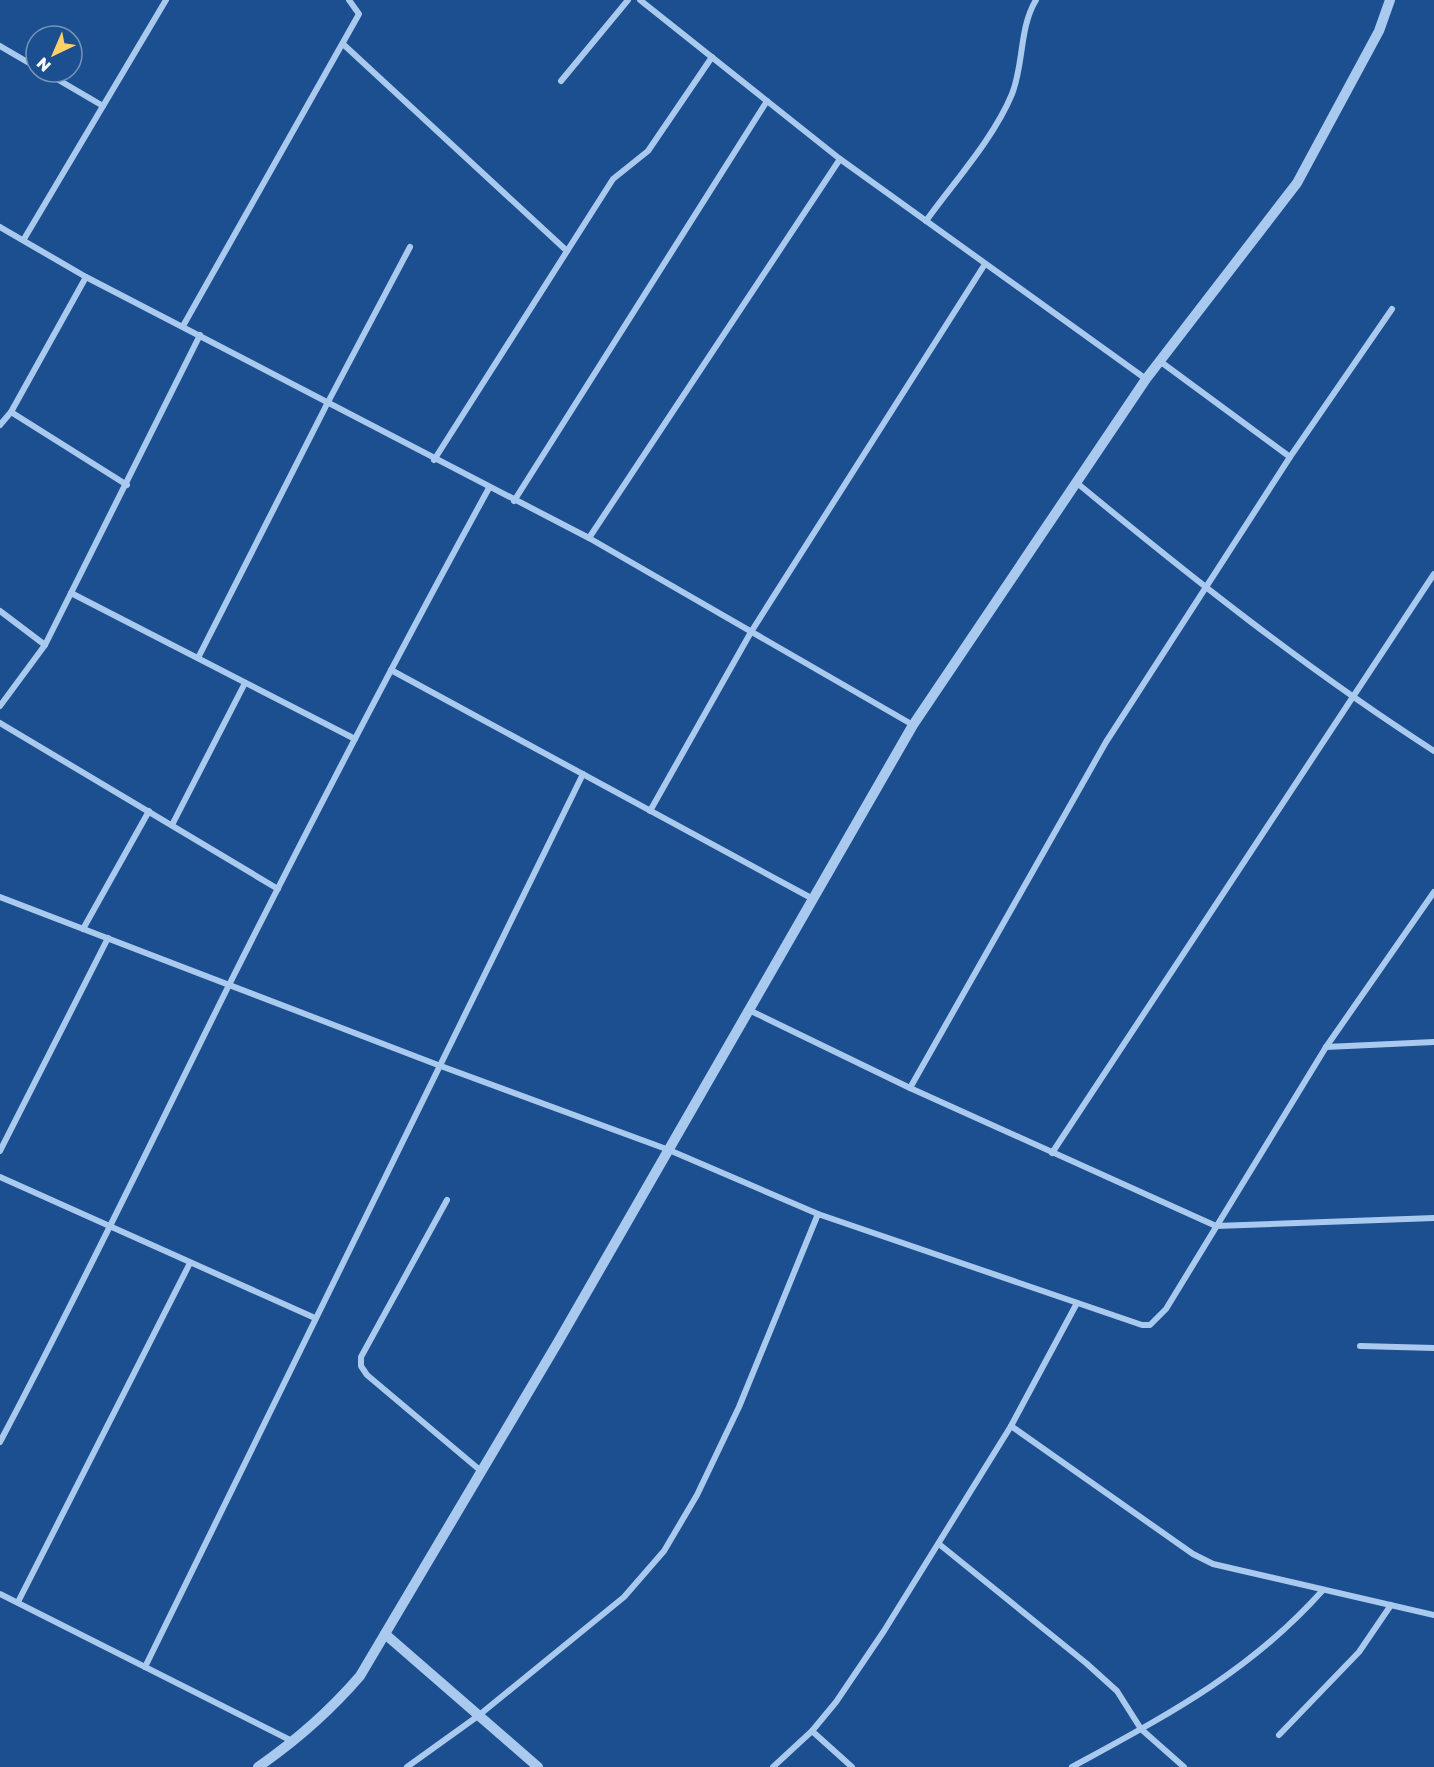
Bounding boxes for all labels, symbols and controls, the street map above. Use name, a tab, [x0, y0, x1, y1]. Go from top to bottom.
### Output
north arrow	[24, 24, 84, 84]
text: N	[32, 53, 55, 76]

